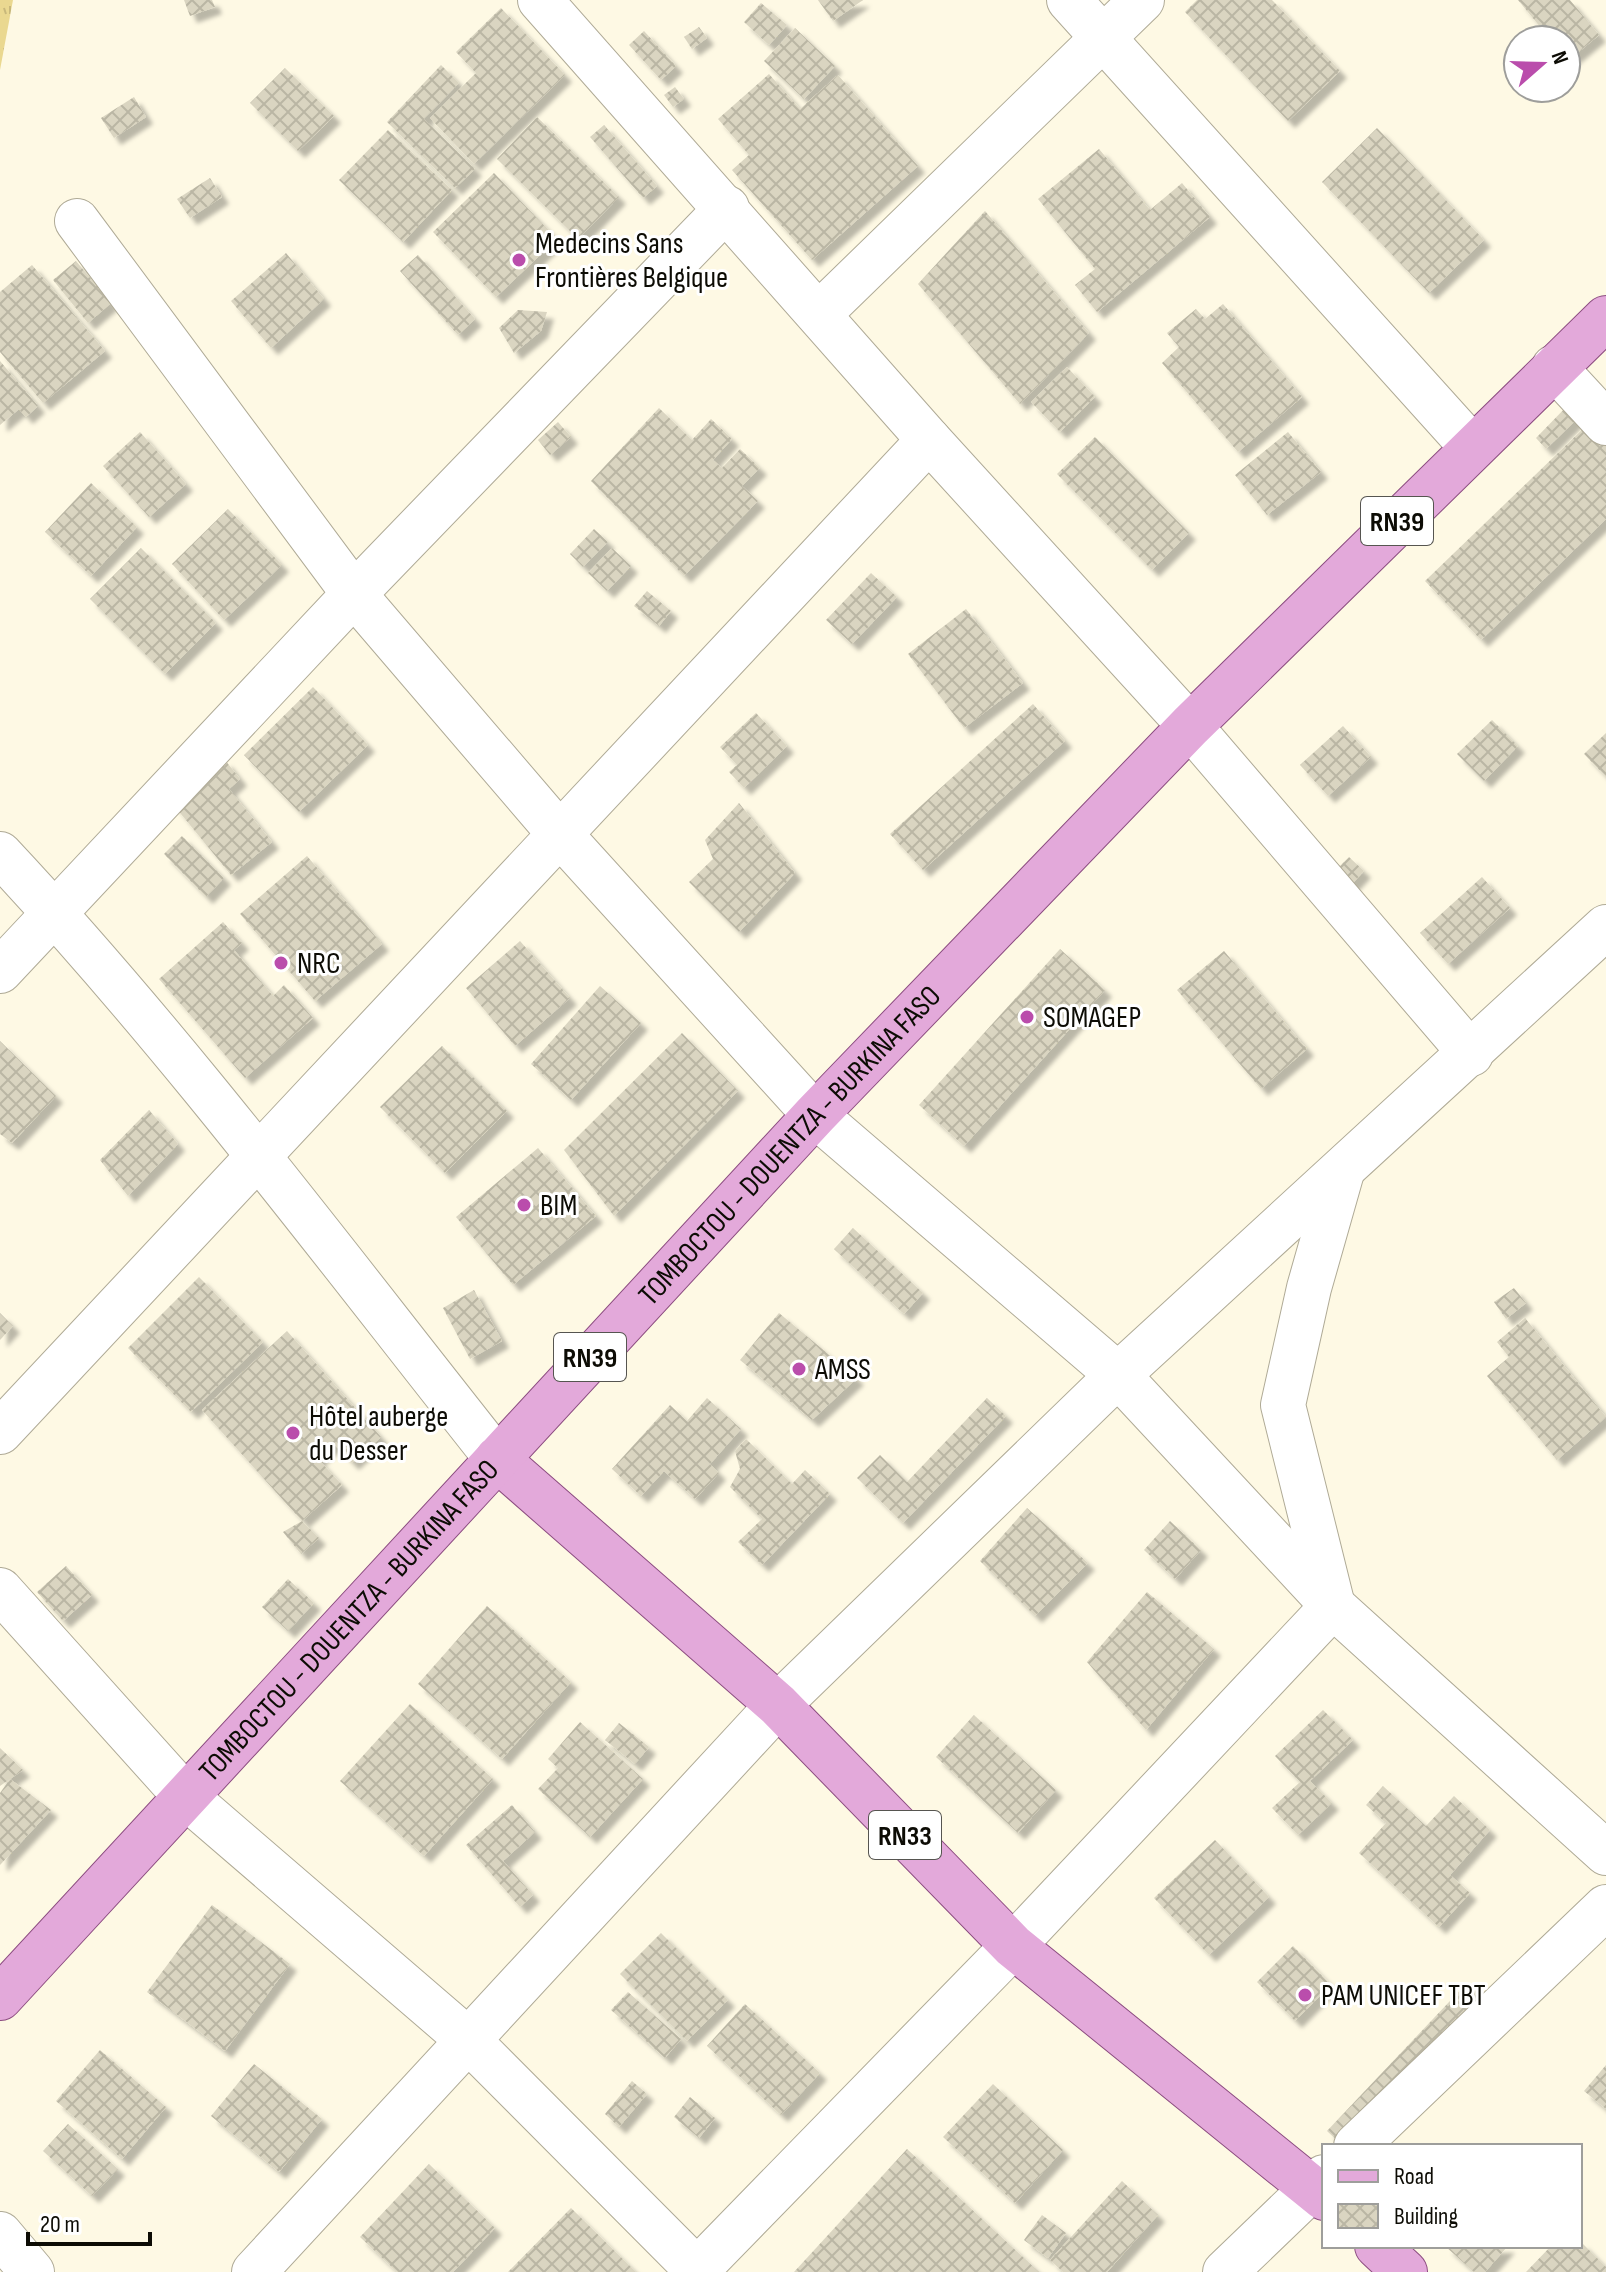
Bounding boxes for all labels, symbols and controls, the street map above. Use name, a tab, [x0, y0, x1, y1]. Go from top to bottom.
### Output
north arrow	[1502, 24, 1582, 104]
text: N	[1545, 48, 1574, 68]
place label: Medecins Sans Frontières Belgique	[535, 226, 728, 296]
marker: Medecins Sans Frontières Belgique	[510, 251, 528, 269]
road number: RN39	[1361, 497, 1433, 545]
place label: NRC	[297, 946, 341, 982]
marker: NRC	[272, 954, 290, 972]
street label: TOMBOCTOU - DOUENTZA - BURKINA FASO	[631, 979, 949, 1313]
place label: SOMAGEP	[1043, 1000, 1141, 1036]
marker: SOMAGEP	[1018, 1008, 1036, 1026]
place label: BIM	[540, 1188, 577, 1224]
marker: BIM	[515, 1196, 533, 1214]
road number: RN39	[554, 1333, 626, 1381]
place label: AMSS	[814, 1352, 871, 1388]
marker: AMSS	[790, 1360, 808, 1378]
place label: Hôtel auberge du Desser	[309, 1399, 448, 1469]
marker: Hôtel auberge du Desser	[284, 1424, 302, 1442]
street label: TOMBOCTOU - DOUENTZA - BURKINA FASO	[192, 1453, 507, 1789]
road number: RN33	[869, 1811, 941, 1859]
place label: PAM UNICEF TBT	[1321, 1978, 1486, 2014]
marker: PAM UNICEF TBT	[1296, 1986, 1314, 2004]
legend	[1322, 2144, 1582, 2248]
text: Road	[1394, 2162, 1434, 2191]
scale bar	[28, 2196, 150, 2246]
text: Building	[1394, 2202, 1458, 2231]
text: 20 m	[40, 2210, 80, 2239]

